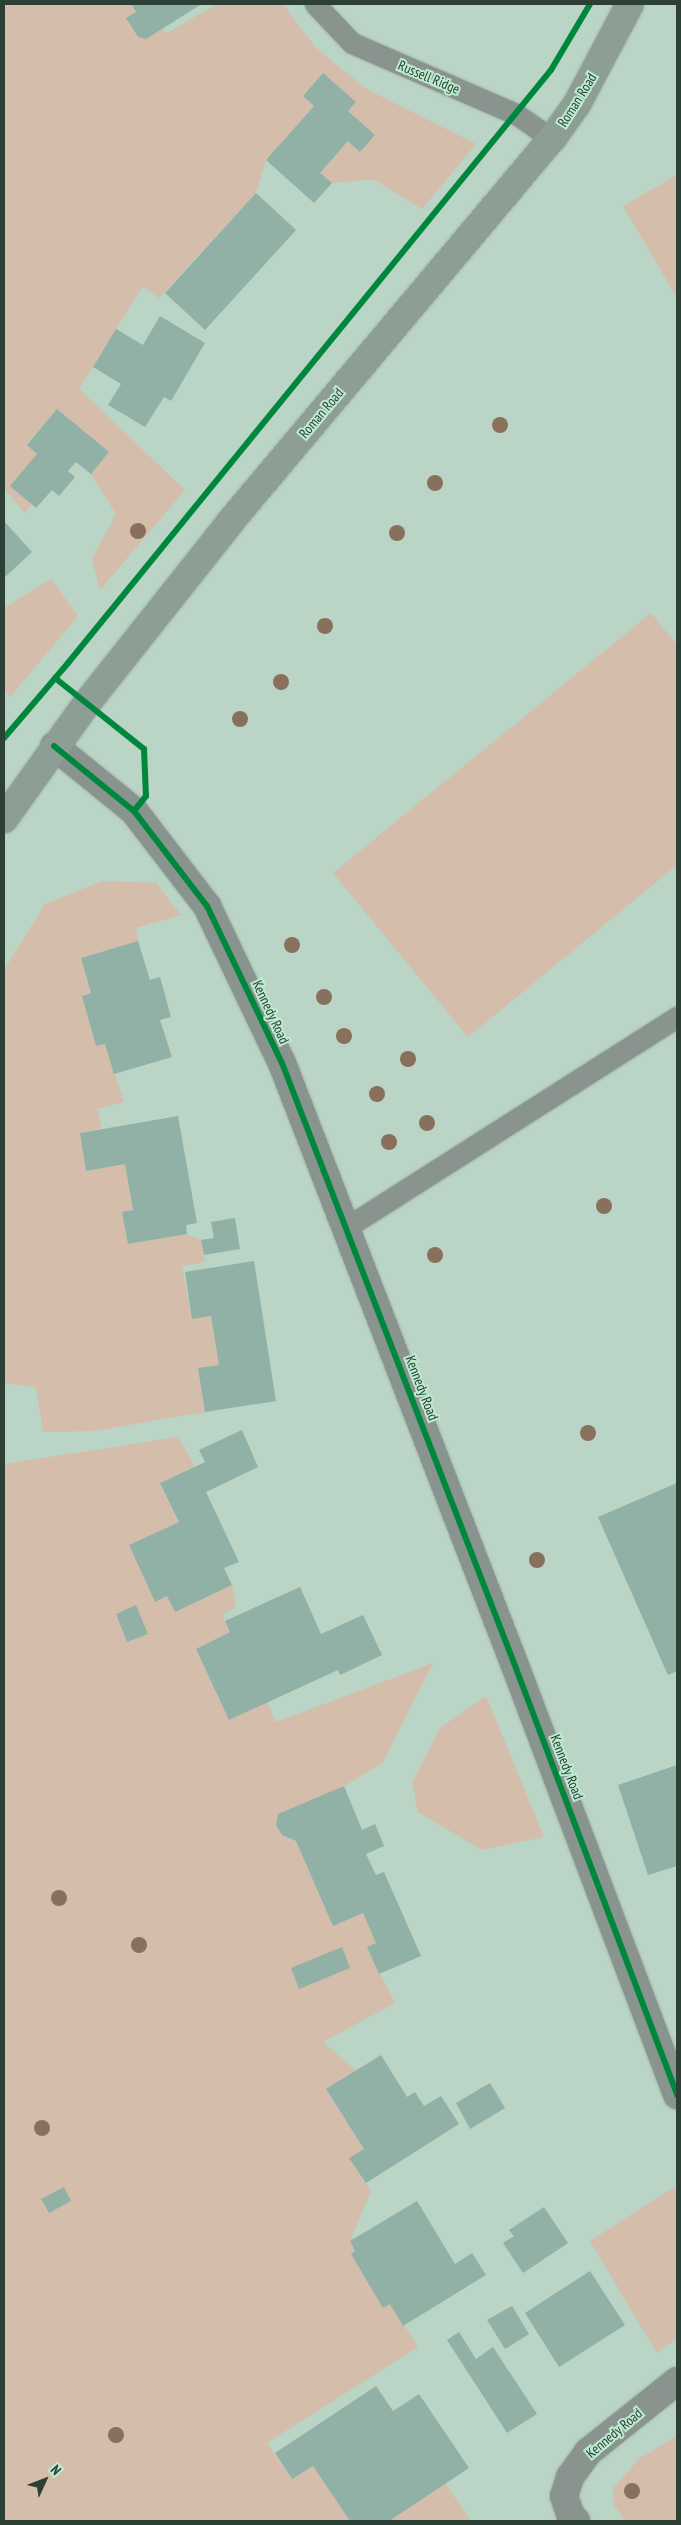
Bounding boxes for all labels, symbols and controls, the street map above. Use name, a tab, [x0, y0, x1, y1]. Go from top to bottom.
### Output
street label: Russell Ridge	[396, 57, 462, 97]
street label: Roman Road	[554, 70, 600, 130]
street label: Roman Road	[295, 385, 347, 441]
street label: Kennedy Road	[249, 977, 293, 1047]
street label: Kennedy Road	[402, 1353, 442, 1423]
street label: Kennedy Road	[547, 1732, 587, 1802]
street label: Kennedy Road	[582, 2405, 646, 2461]
north arrow	[20, 2455, 70, 2505]
text: N	[47, 2461, 65, 2479]

